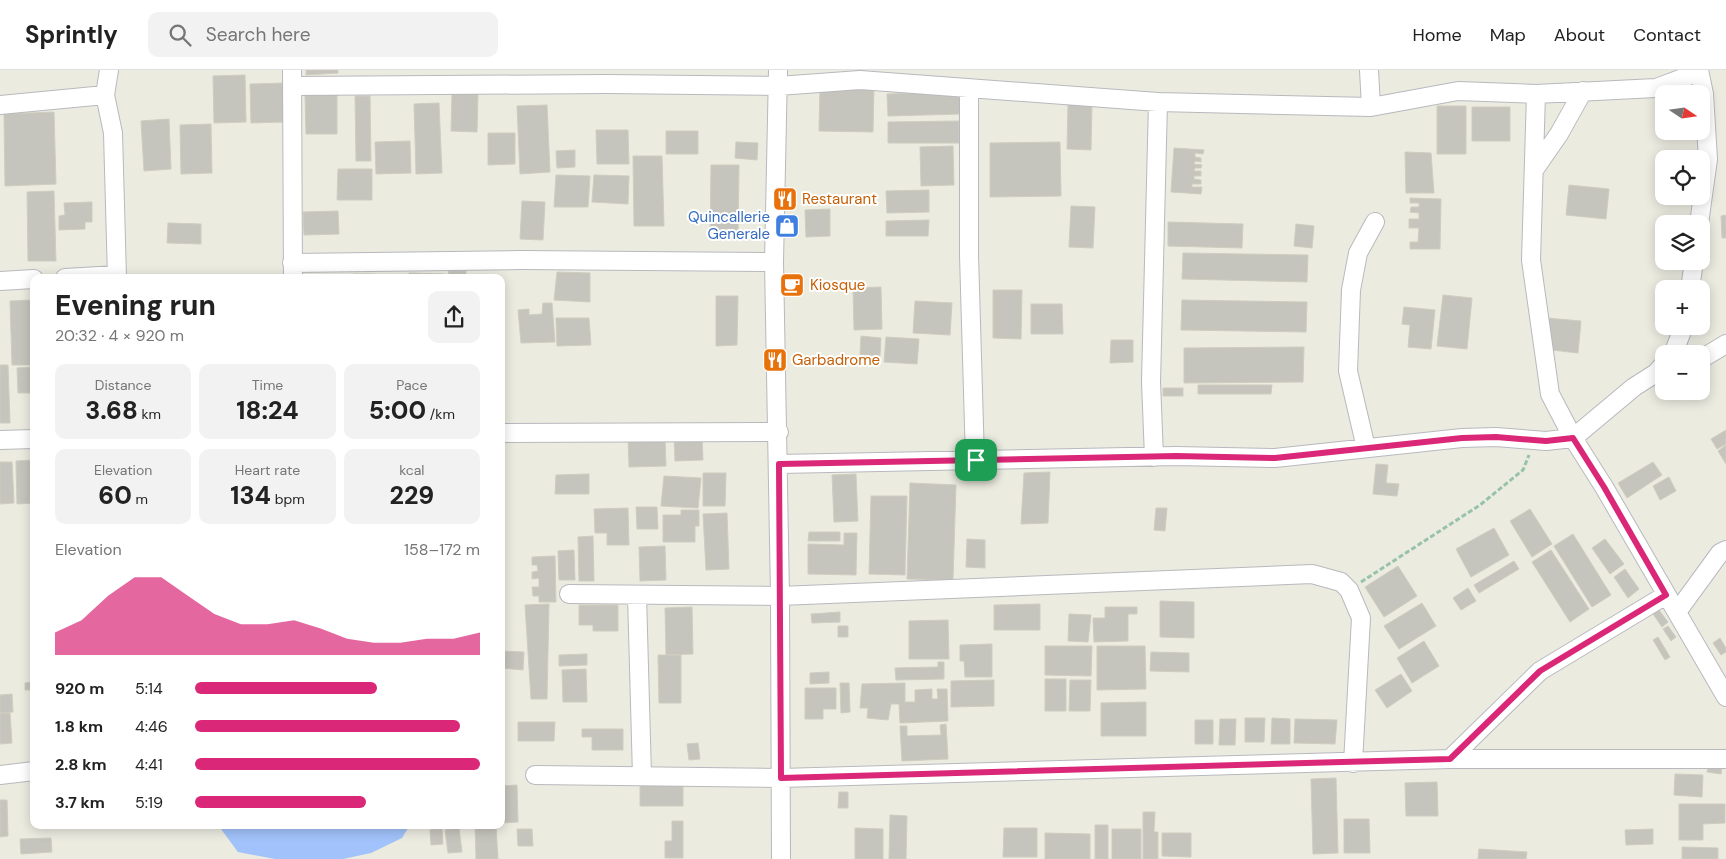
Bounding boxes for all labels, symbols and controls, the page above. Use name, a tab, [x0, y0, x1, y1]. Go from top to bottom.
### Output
search box	[148, 12, 498, 57]
text: Sprintly	[25, 19, 118, 50]
icon: search	[166, 21, 194, 49]
text: Search here	[206, 22, 311, 47]
text: Home	[1412, 23, 1462, 47]
text: Map	[1490, 23, 1526, 47]
text: About	[1554, 23, 1605, 47]
text: Contact	[1633, 23, 1701, 47]
north arrow	[1655, 85, 1710, 140]
map controls	[1655, 85, 1710, 400]
button: locate	[1655, 150, 1710, 205]
restaurant icon: Restaurant	[772, 186, 798, 212]
place label: Restaurant	[802, 189, 877, 209]
place label: Quincallerie Generale	[688, 207, 770, 244]
shop icon: Quincallerie Generale	[774, 213, 800, 239]
button: layers	[1655, 215, 1710, 270]
cafe icon: Kiosque	[779, 272, 805, 298]
place label: Kiosque	[810, 275, 865, 295]
button: +	[1655, 280, 1710, 335]
text: Evening run	[55, 287, 216, 324]
button: share	[428, 291, 480, 343]
text: 20:32 · 4 × 920 m	[55, 325, 184, 346]
button: −	[1655, 345, 1710, 400]
restaurant icon: Garbadrome	[762, 347, 788, 373]
place label: Garbadrome	[792, 350, 880, 370]
text: Distance	[95, 376, 152, 394]
text: Time	[252, 376, 283, 394]
text: Pace	[396, 376, 428, 394]
text: 3.68	[85, 394, 138, 427]
text: 18:24	[236, 394, 299, 427]
text: 5:00	[369, 394, 426, 427]
text: km	[138, 405, 161, 423]
text: /km	[426, 405, 455, 423]
pin	[955, 439, 997, 481]
icon: arrive	[962, 446, 990, 474]
text: Elevation	[94, 461, 152, 479]
text: Heart rate	[235, 461, 300, 479]
text: kcal	[399, 461, 424, 479]
text: 60	[98, 479, 132, 512]
text: 134	[230, 479, 271, 512]
text: 229	[389, 479, 434, 512]
text: m	[132, 490, 148, 508]
text: bpm	[271, 490, 305, 508]
text: Elevation	[55, 539, 122, 560]
text: 158–172 m	[404, 539, 480, 560]
text: 920 m	[55, 678, 104, 699]
text: 5:14	[135, 678, 163, 699]
text: 1.8 km	[55, 716, 103, 737]
text: 4:46	[135, 716, 168, 737]
text: 2.8 km	[55, 754, 106, 775]
text: 4:41	[135, 754, 163, 775]
text: 3.7 km	[55, 792, 105, 813]
text: 5:19	[135, 792, 163, 813]

